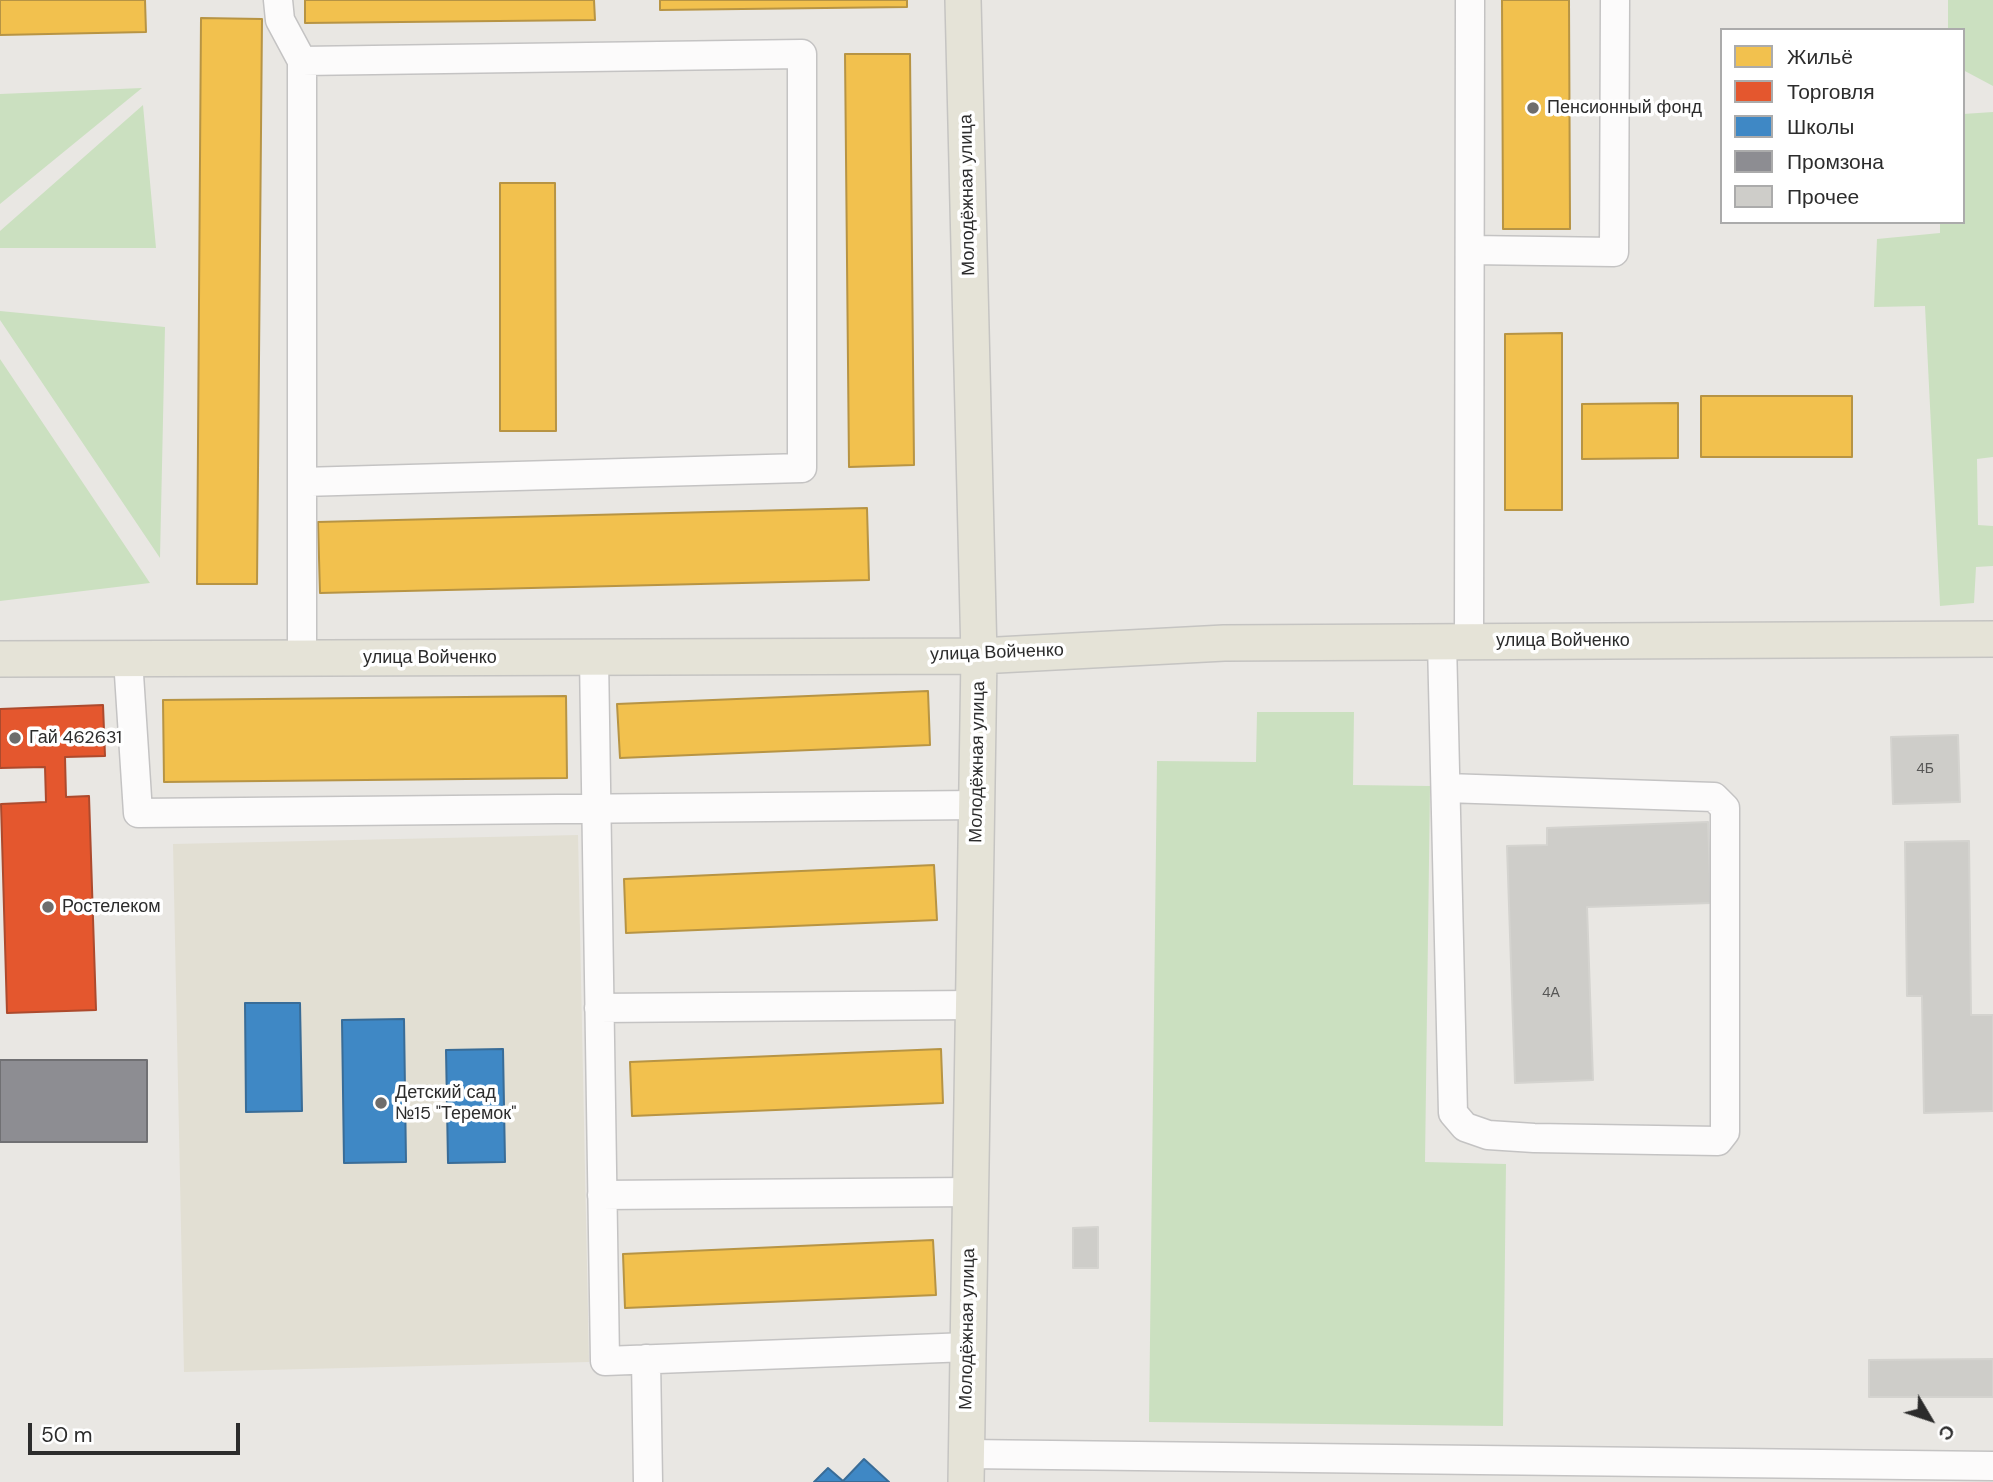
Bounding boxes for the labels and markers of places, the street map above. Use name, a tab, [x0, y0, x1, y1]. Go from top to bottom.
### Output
place label: Пенсионный фонд	[1547, 97, 1702, 119]
marker: Пенсионный фонд	[1525, 100, 1541, 116]
place label: Гай 462631	[29, 727, 122, 749]
marker: Гай 462631	[7, 730, 23, 746]
place label: Ростелеком	[62, 896, 161, 918]
marker: Ростелеком	[40, 899, 56, 915]
place label: Детский сад №15 "Теремок"	[395, 1082, 516, 1124]
marker: Детский сад №15 "Теремок"	[373, 1095, 389, 1111]

